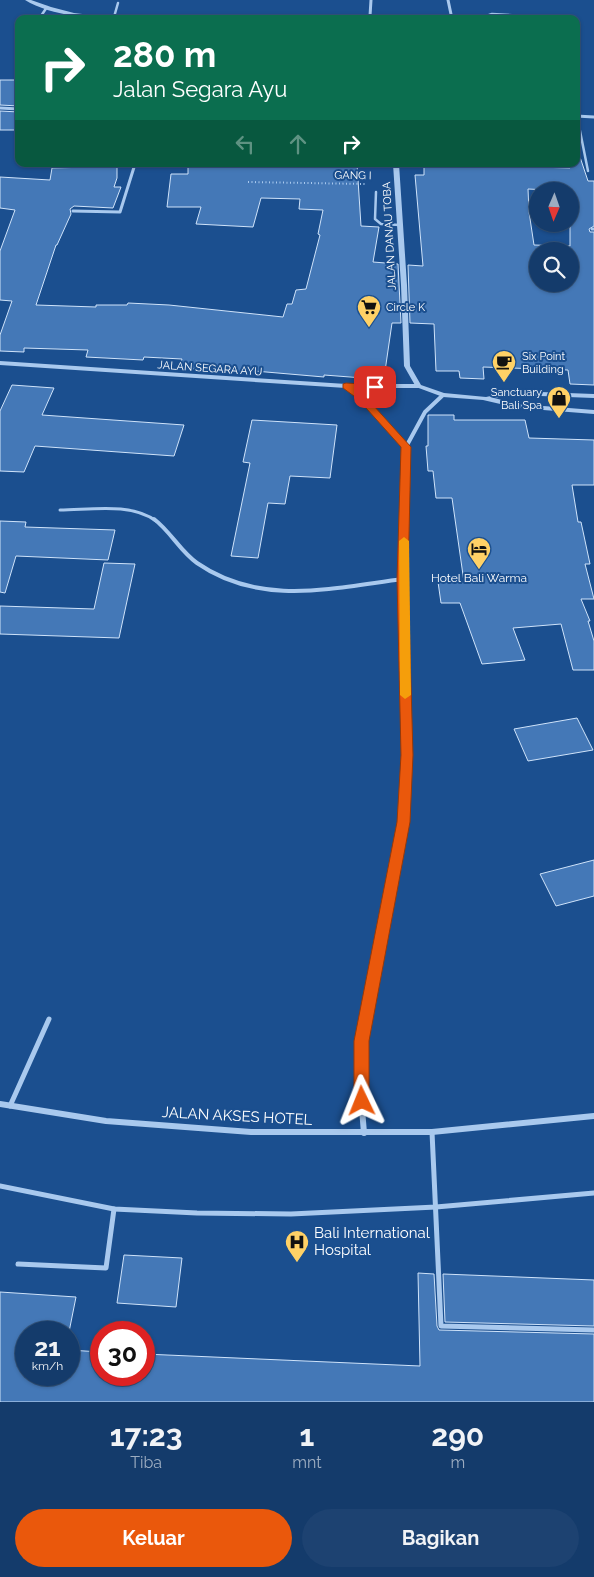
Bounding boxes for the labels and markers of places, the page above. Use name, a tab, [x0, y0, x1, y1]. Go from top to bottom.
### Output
supermarket icon: Circle K	[356, 294, 382, 328]
place label: Circle K	[386, 301, 426, 314]
cafe icon: Six Point Building	[491, 349, 517, 383]
place label: Six Point Building	[522, 350, 565, 376]
pin	[354, 366, 396, 408]
shop icon: Sanctuary Bali Spa	[546, 385, 572, 419]
place label: Sanctuary Bali Spa	[491, 386, 542, 412]
hotel icon: Hotel Bali Warma	[466, 536, 492, 570]
place label: Hotel Bali Warma	[431, 571, 527, 585]
place label: Bali International Hospital	[314, 1224, 431, 1259]
hospital icon: Bali International Hospital	[284, 1229, 310, 1263]

